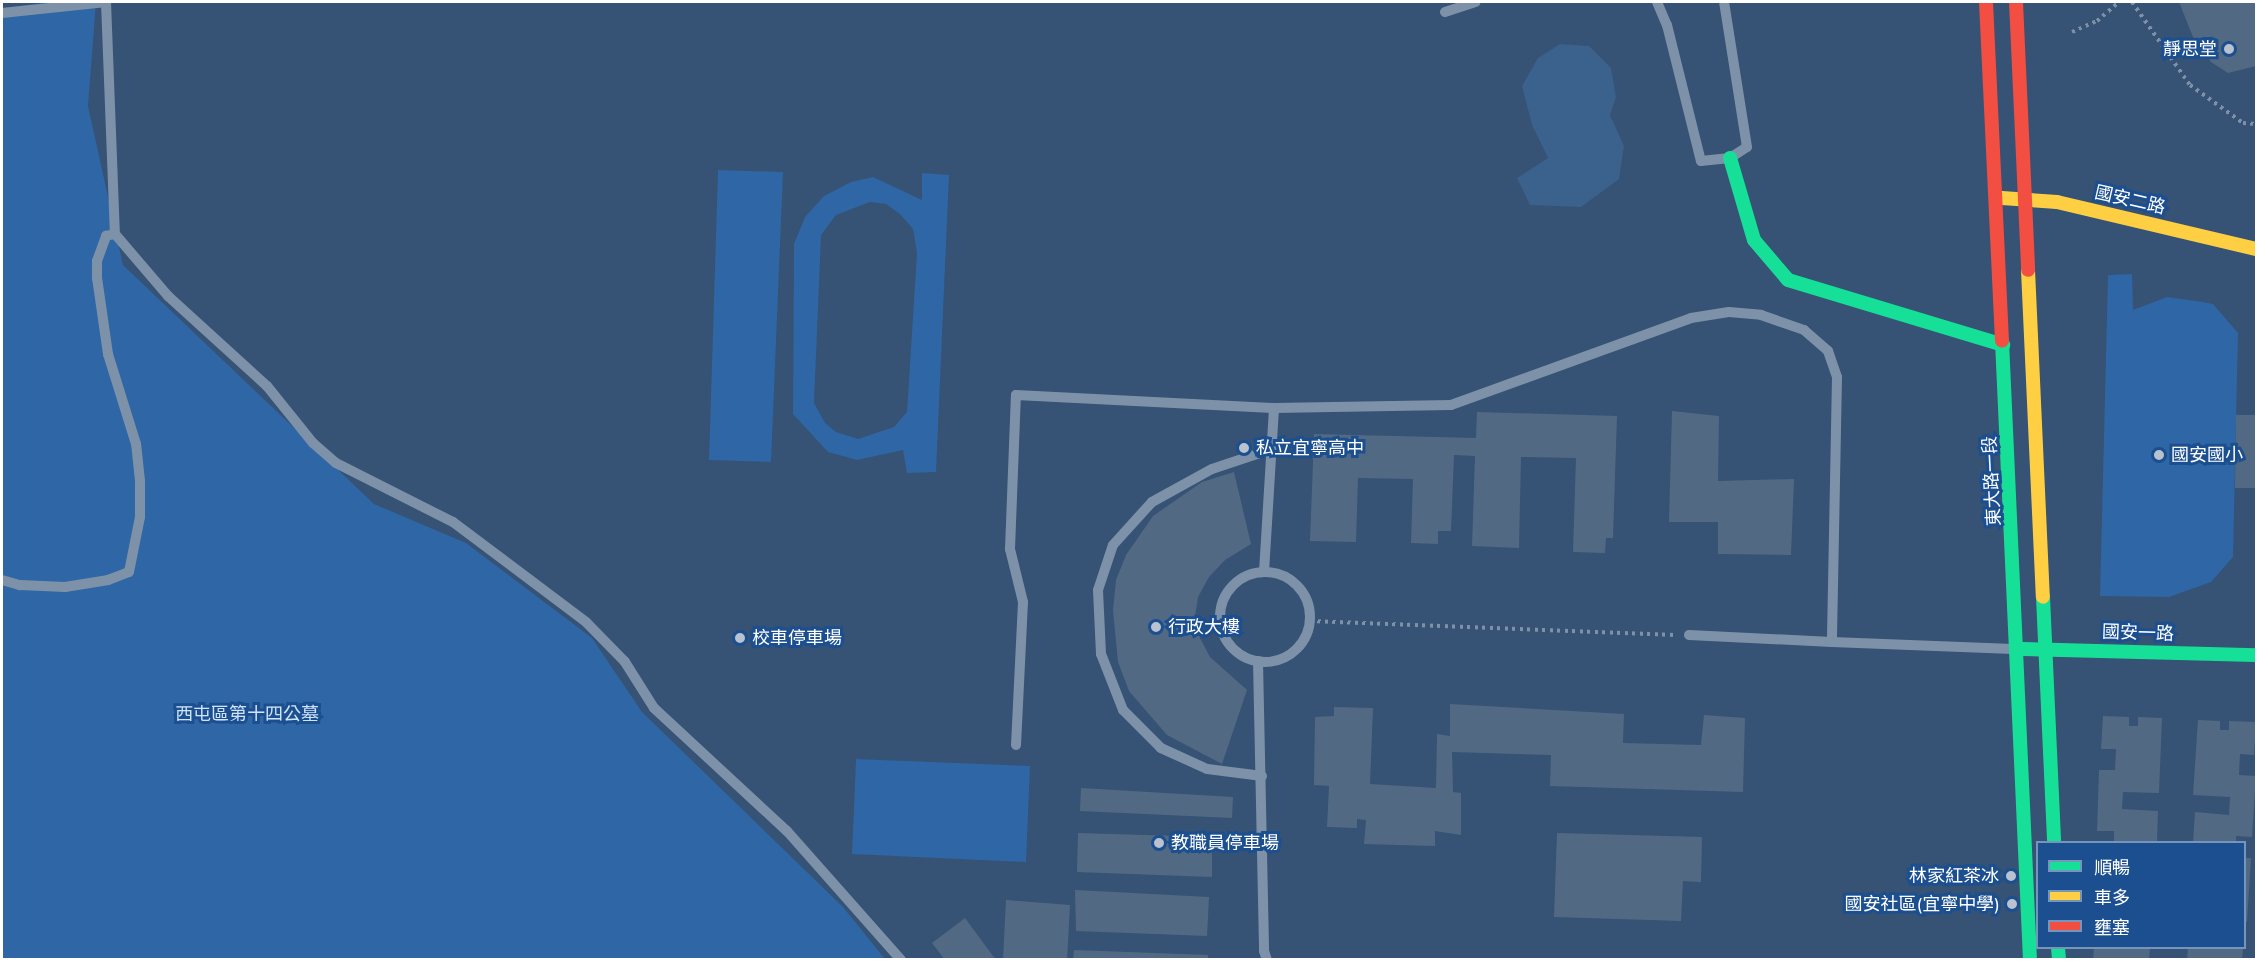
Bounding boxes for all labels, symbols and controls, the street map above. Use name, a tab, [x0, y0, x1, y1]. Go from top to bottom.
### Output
place label: 靜思堂	[2163, 38, 2217, 60]
marker: 靜思堂	[2222, 42, 2236, 56]
street label: 國安二路	[2092, 181, 2168, 219]
street label: 東大路一段	[1979, 435, 2005, 527]
place label: 私立宜寧高中	[1256, 437, 1364, 459]
marker: 私立宜寧高中	[1237, 441, 1251, 455]
place label: 國安國小	[2171, 444, 2243, 466]
marker: 國安國小	[2152, 448, 2166, 462]
place label: 行政大樓	[1168, 616, 1240, 638]
marker: 行政大樓	[1149, 620, 1163, 634]
street label: 國安一路	[2102, 621, 2174, 645]
place label: 校車停車場	[752, 627, 842, 649]
marker: 校車停車場	[733, 631, 747, 645]
park label: 西屯區第十四公墓	[175, 703, 319, 725]
place label: 教職員停車場	[1171, 832, 1279, 854]
marker: 教職員停車場	[1152, 836, 1166, 850]
legend	[2036, 841, 2246, 949]
text: 順暢	[2094, 856, 2130, 879]
place label: 林家紅茶冰	[1909, 865, 1999, 887]
marker: 林家紅茶冰	[2004, 869, 2018, 883]
text: 車多	[2094, 886, 2130, 909]
place label: 國安社區(宜寧中學)	[1845, 893, 2000, 915]
marker: 國安社區(宜寧中學)	[2005, 897, 2019, 911]
text: 壅塞	[2094, 916, 2130, 939]

